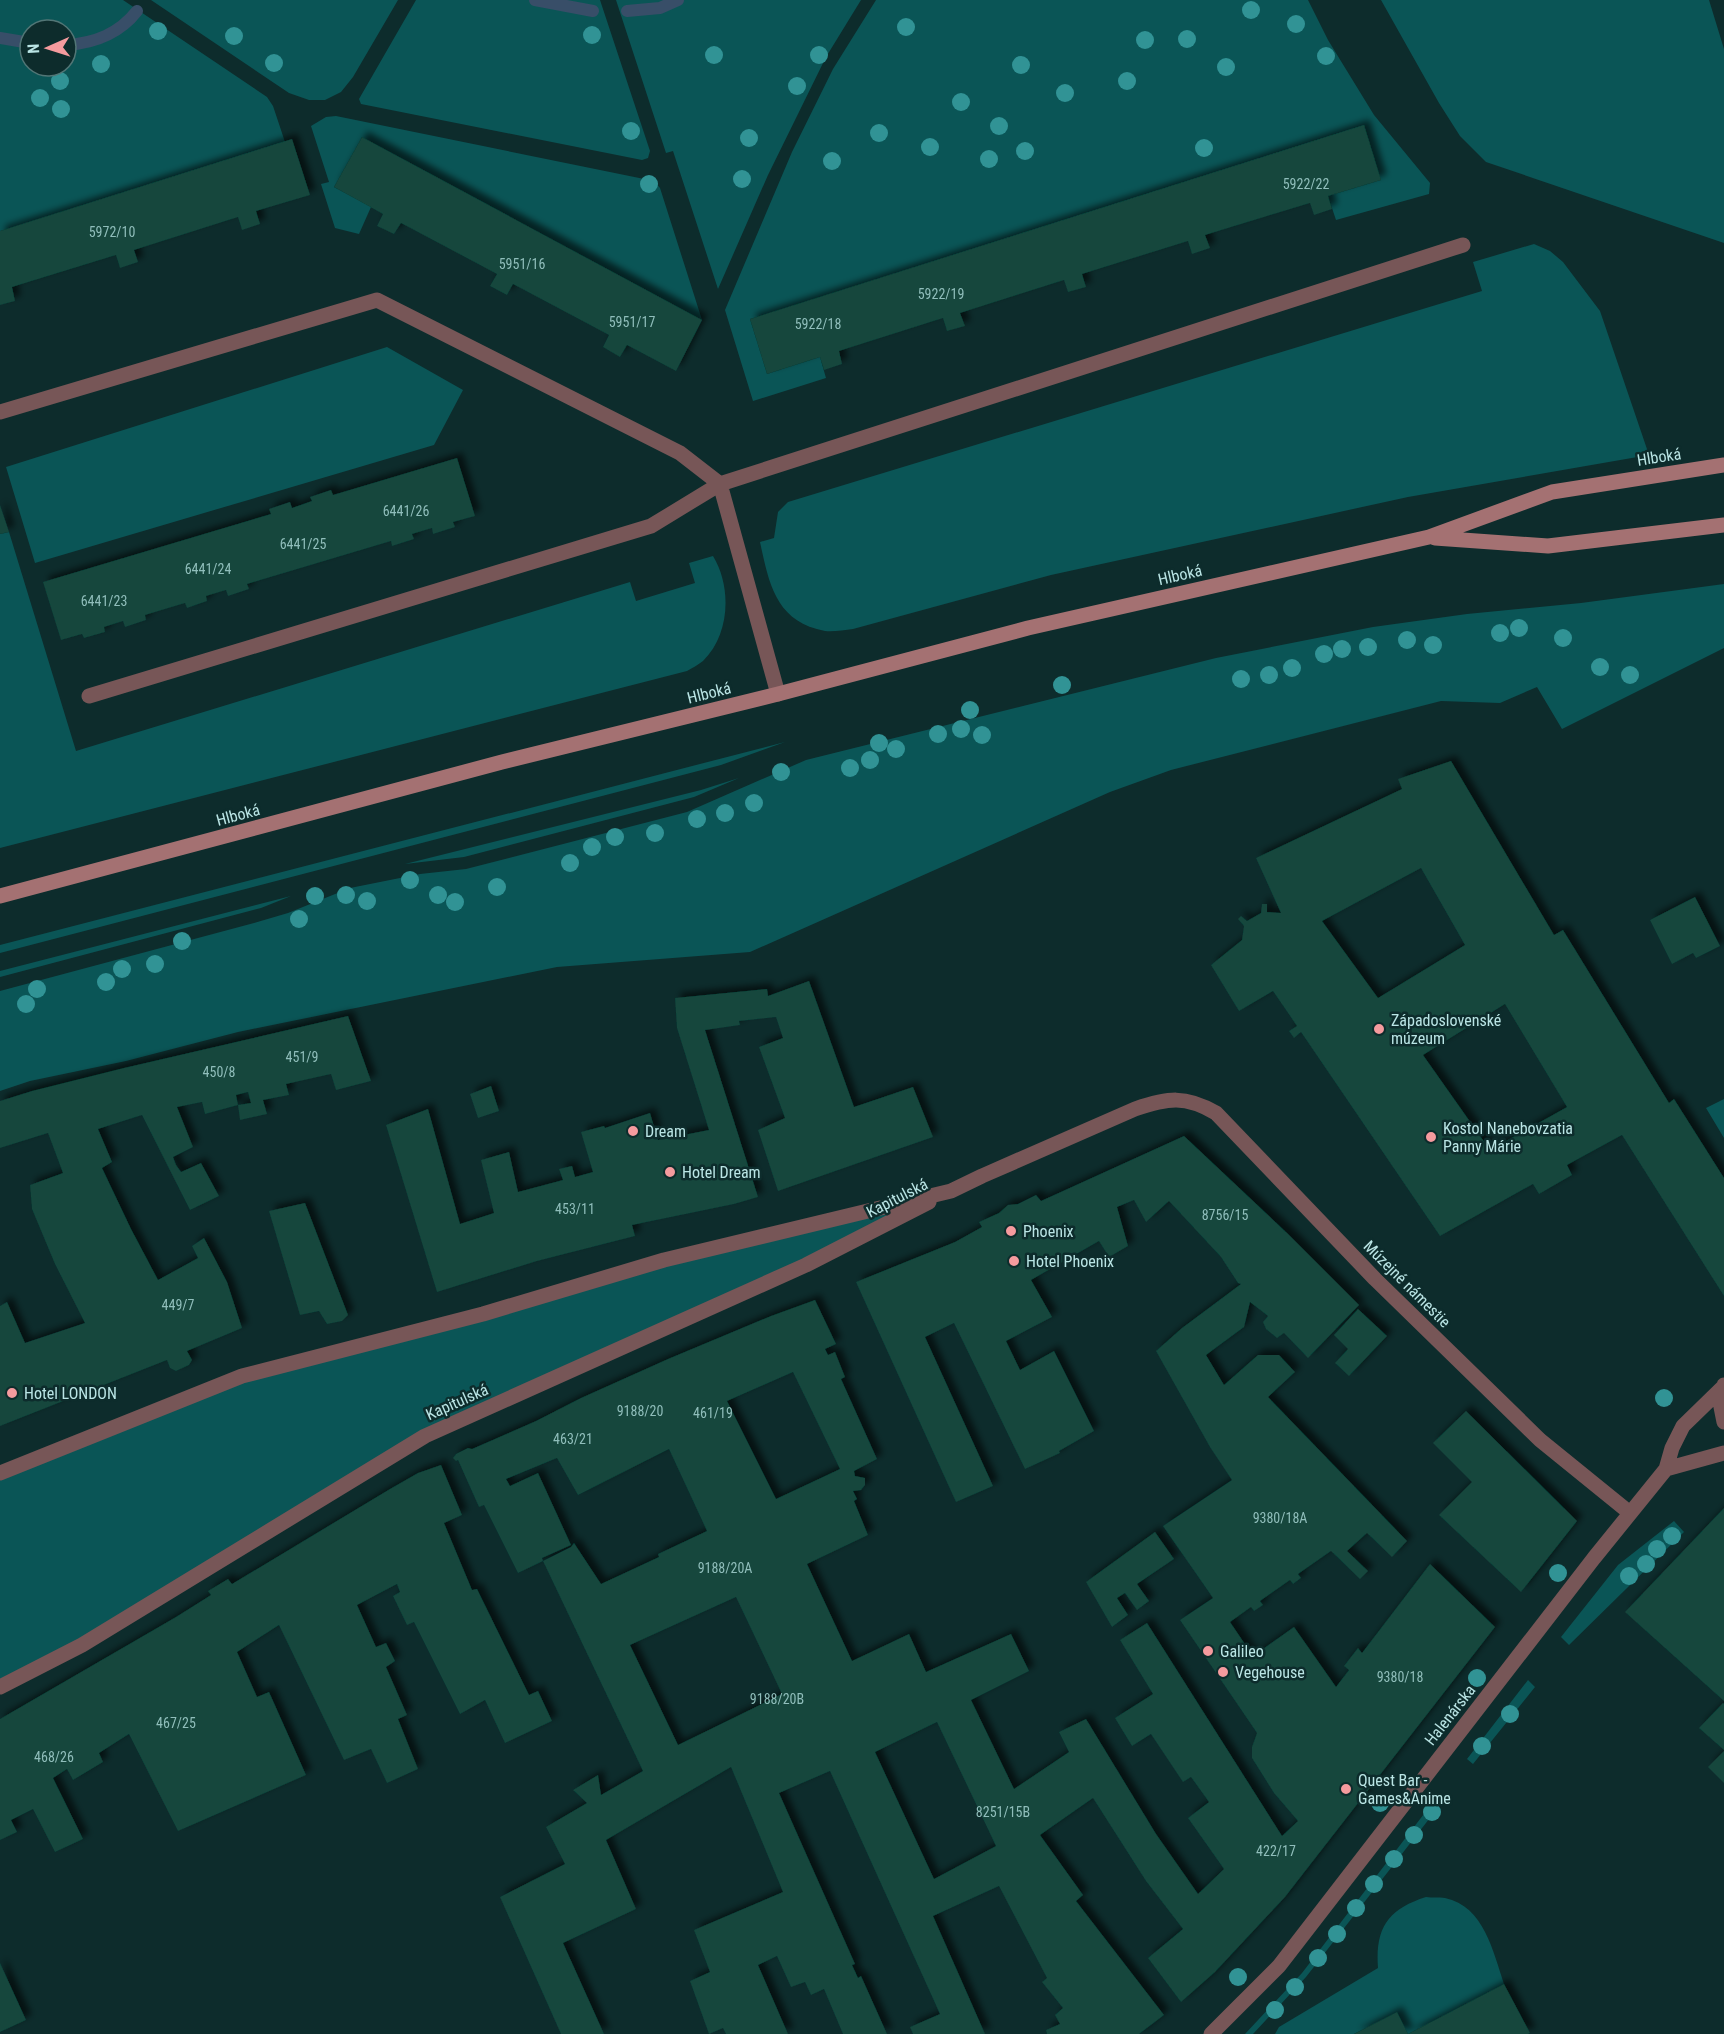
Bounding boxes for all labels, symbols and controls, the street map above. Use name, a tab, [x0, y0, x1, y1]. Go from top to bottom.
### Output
north arrow	[18, 18, 78, 78]
text: N	[24, 43, 43, 54]
house number: 5922/22	[1283, 176, 1329, 192]
house number: 5972/10	[89, 224, 135, 240]
house number: 5951/16	[499, 256, 545, 272]
house number: 5922/19	[918, 286, 964, 302]
house number: 5951/17	[609, 314, 655, 330]
house number: 5922/18	[795, 316, 841, 332]
street label: Hlboká	[1636, 444, 1682, 470]
house number: 6441/26	[383, 503, 429, 519]
house number: 6441/25	[280, 536, 326, 552]
house number: 6441/24	[185, 561, 231, 577]
street label: Hlboká	[1156, 561, 1204, 589]
house number: 6441/23	[81, 593, 127, 609]
street label: Hlboká	[685, 678, 733, 708]
street label: Hlboká	[214, 800, 262, 830]
place label: Západoslovenské múzeum	[1391, 1011, 1501, 1048]
marker: Západoslovenské múzeum	[1372, 1022, 1386, 1036]
house number: 451/9	[286, 1049, 318, 1065]
house number: 450/8	[203, 1064, 236, 1080]
place label: Kostol Nanebovzatia Panny Márie	[1443, 1119, 1573, 1156]
place label: Dream	[645, 1122, 686, 1141]
marker: Dream	[626, 1124, 640, 1138]
marker: Kostol Nanebovzatia Panny Márie	[1424, 1130, 1438, 1144]
place label: Hotel Dream	[682, 1163, 761, 1182]
marker: Hotel Dream	[663, 1165, 677, 1179]
street label: Kapitulská	[863, 1174, 931, 1222]
house number: 453/11	[555, 1201, 595, 1217]
house number: 8756/15	[1202, 1207, 1248, 1223]
place label: Phoenix	[1023, 1222, 1074, 1241]
marker: Phoenix	[1004, 1224, 1018, 1238]
street label: Múzejné námestie	[1360, 1237, 1454, 1331]
place label: Hotel Phoenix	[1026, 1252, 1114, 1271]
marker: Hotel Phoenix	[1007, 1254, 1021, 1268]
house number: 449/7	[162, 1297, 195, 1313]
street label: Kapitulská	[423, 1380, 491, 1424]
place label: Hotel LONDON	[24, 1384, 117, 1403]
marker: Hotel LONDON	[5, 1386, 19, 1400]
house number: 9188/20	[617, 1403, 663, 1419]
house number: 461/19	[693, 1405, 733, 1421]
house number: 463/21	[553, 1431, 593, 1447]
house number: 9380/18A	[1253, 1510, 1307, 1526]
house number: 9188/20A	[698, 1560, 752, 1576]
place label: Galileo	[1220, 1642, 1264, 1661]
marker: Galileo	[1201, 1644, 1215, 1658]
place label: Vegehouse	[1235, 1663, 1305, 1682]
marker: Vegehouse	[1216, 1665, 1230, 1679]
house number: 9380/18	[1377, 1669, 1423, 1685]
street label: Halenárska	[1421, 1681, 1479, 1749]
house number: 9188/20B	[750, 1691, 804, 1707]
house number: 467/25	[156, 1715, 196, 1731]
house number: 468/26	[34, 1749, 74, 1765]
place label: Quest Bar - Games&Anime	[1358, 1771, 1451, 1808]
marker: Quest Bar - Games&Anime	[1339, 1782, 1353, 1796]
house number: 8251/15B	[976, 1804, 1030, 1820]
house number: 422/17	[1256, 1843, 1296, 1859]

